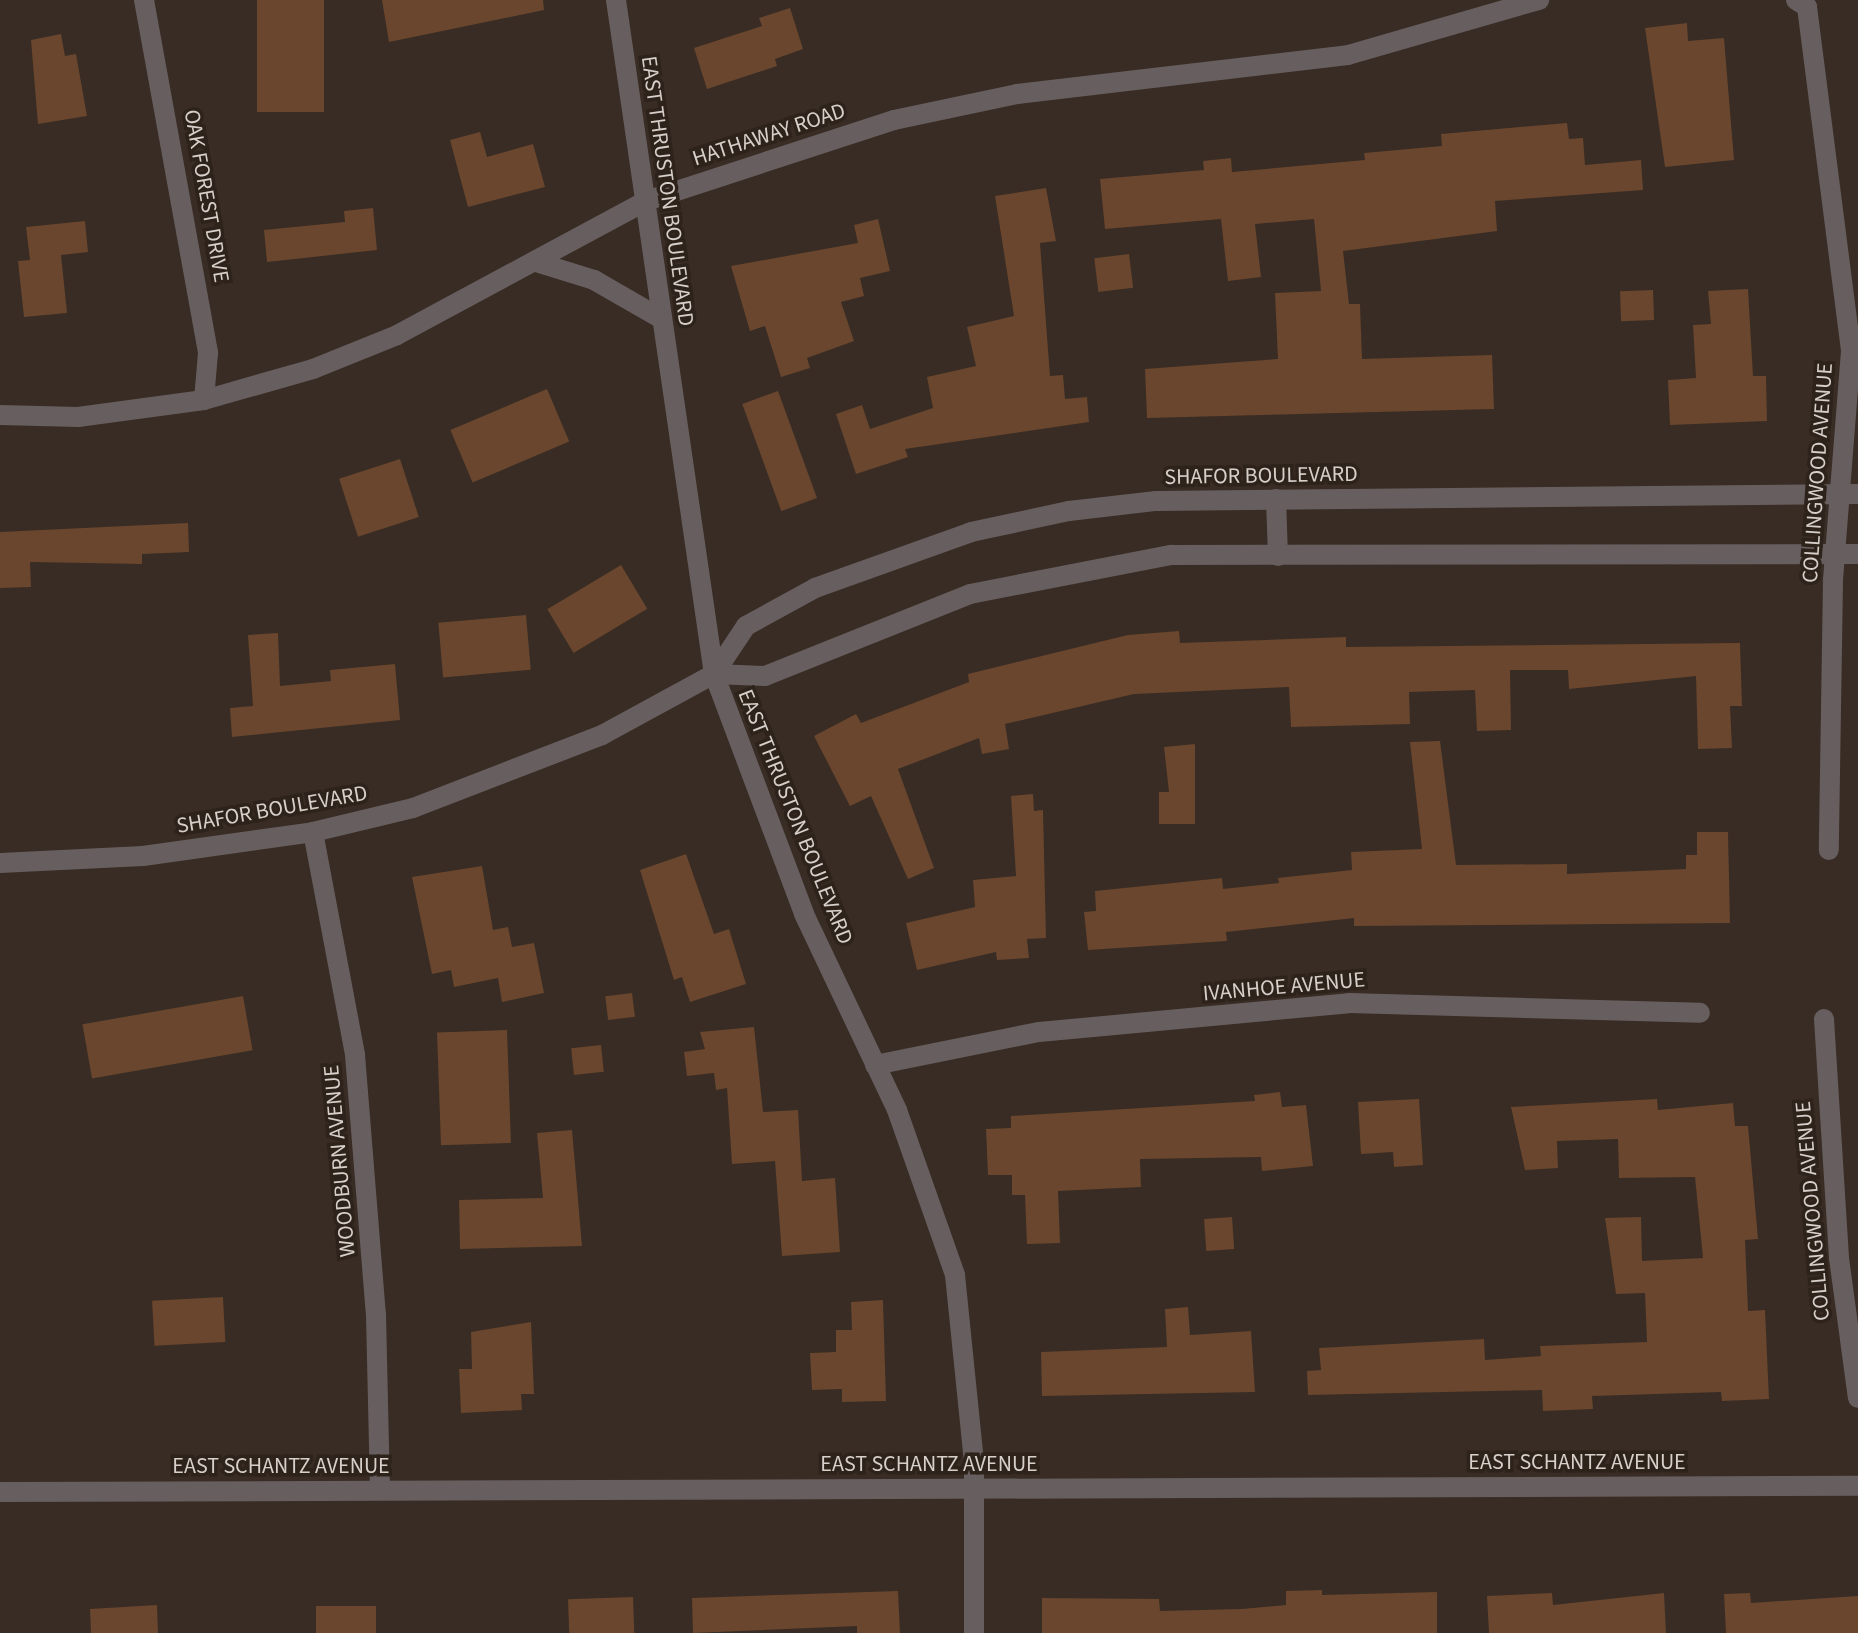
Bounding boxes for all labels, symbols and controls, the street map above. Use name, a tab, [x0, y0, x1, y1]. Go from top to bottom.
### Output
street label: EAST THRUSTON BOULEVARD	[635, 54, 699, 328]
street label: HATHAWAY ROAD	[689, 98, 849, 172]
street label: OAK FOREST DRIVE	[178, 107, 234, 285]
street label: COLLINGWOOD AVENUE	[1797, 362, 1839, 584]
street label: SHAFOR BOULEVARD	[1164, 461, 1358, 491]
street label: EAST THRUSTON BOULEVARD	[732, 686, 858, 948]
street label: SHAFOR BOULEVARD	[175, 780, 369, 840]
street label: IVANHOE AVENUE	[1202, 967, 1366, 1007]
street label: WOODBURN AVENUE	[318, 1064, 362, 1258]
street label: COLLINGWOOD AVENUE	[1790, 1100, 1836, 1322]
street label: EAST SCHANTZ AVENUE	[1468, 1450, 1686, 1476]
street label: EAST SCHANTZ AVENUE	[820, 1452, 1038, 1478]
street label: EAST SCHANTZ AVENUE	[172, 1454, 390, 1480]

